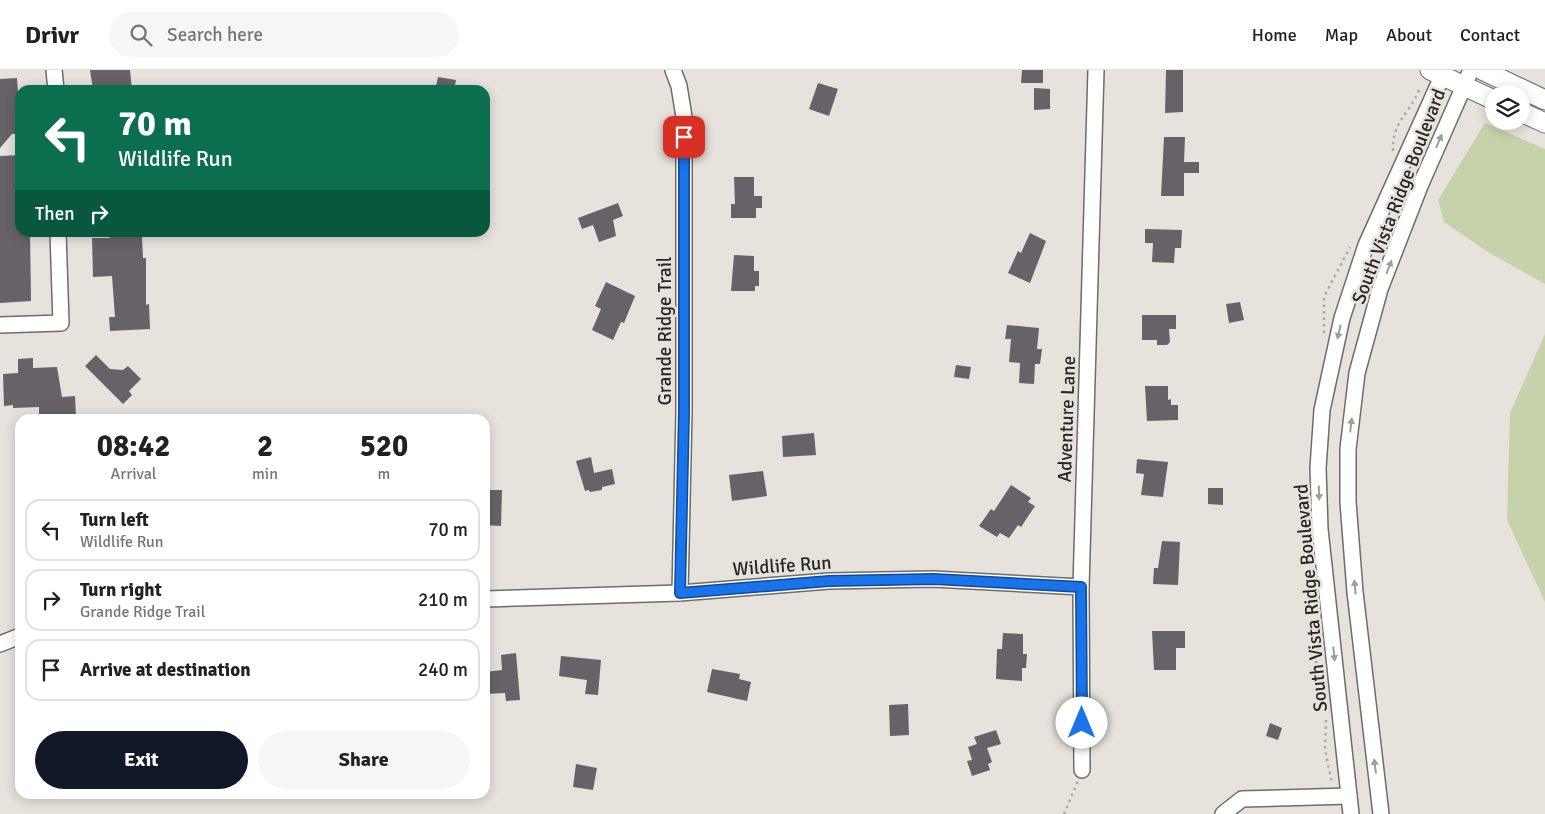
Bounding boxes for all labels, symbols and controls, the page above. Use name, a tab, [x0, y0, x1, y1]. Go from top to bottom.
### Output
search box	[109, 12, 459, 57]
text: Drivr	[25, 20, 79, 50]
icon: search	[127, 21, 155, 49]
text: Search here	[167, 23, 263, 47]
text: Home	[1252, 24, 1297, 46]
text: Map	[1325, 24, 1358, 46]
text: About	[1386, 24, 1432, 46]
text: Contact	[1460, 24, 1520, 46]
street label: South Vista Ridge Boulevard	[1347, 85, 1451, 307]
map controls	[1485, 85, 1530, 130]
button: layers	[1485, 85, 1530, 130]
text: 70 m	[118, 102, 192, 145]
icon: left	[35, 105, 100, 170]
pin	[663, 116, 705, 158]
icon: arrive	[670, 123, 698, 151]
one-way arrow	[1436, 134, 1444, 148]
text: Wildlife Run	[118, 145, 233, 172]
icon: right	[85, 200, 113, 228]
text: Then	[35, 202, 75, 226]
street label: Grande Ridge Trail	[653, 257, 677, 405]
one-way arrow	[1386, 260, 1393, 275]
one-way arrow	[1335, 325, 1343, 340]
street label: Adventure Lane	[1053, 355, 1081, 483]
one-way arrow	[1347, 416, 1355, 432]
text: 08:42	[97, 428, 170, 465]
text: 2	[257, 428, 273, 465]
text: 520	[360, 428, 408, 465]
text: Arrival	[110, 464, 157, 484]
text: min	[252, 464, 278, 484]
text: m	[378, 464, 390, 484]
street label: South Vista Ridge Boulevard	[1289, 483, 1333, 713]
one-way arrow	[1315, 485, 1323, 501]
text: Turn left	[80, 508, 149, 532]
icon: left	[37, 516, 65, 544]
text: 70 m	[428, 518, 468, 542]
text: Wildlife Run	[80, 532, 163, 552]
street label: Wildlife Run	[732, 551, 832, 581]
text: Turn right	[80, 578, 162, 602]
one-way arrow	[1351, 578, 1359, 594]
icon: right	[37, 586, 65, 614]
text: 210 m	[418, 588, 468, 612]
text: Grande Ridge Trail	[80, 602, 205, 622]
one-way arrow	[1330, 647, 1338, 663]
icon: arrive	[37, 656, 65, 684]
text: Arrive at destination	[80, 658, 251, 682]
text: 240 m	[418, 658, 468, 682]
position arrow	[1055, 696, 1107, 748]
button: Exit	[35, 731, 248, 789]
button: Share	[258, 731, 470, 789]
one-way arrow	[1371, 757, 1379, 773]

